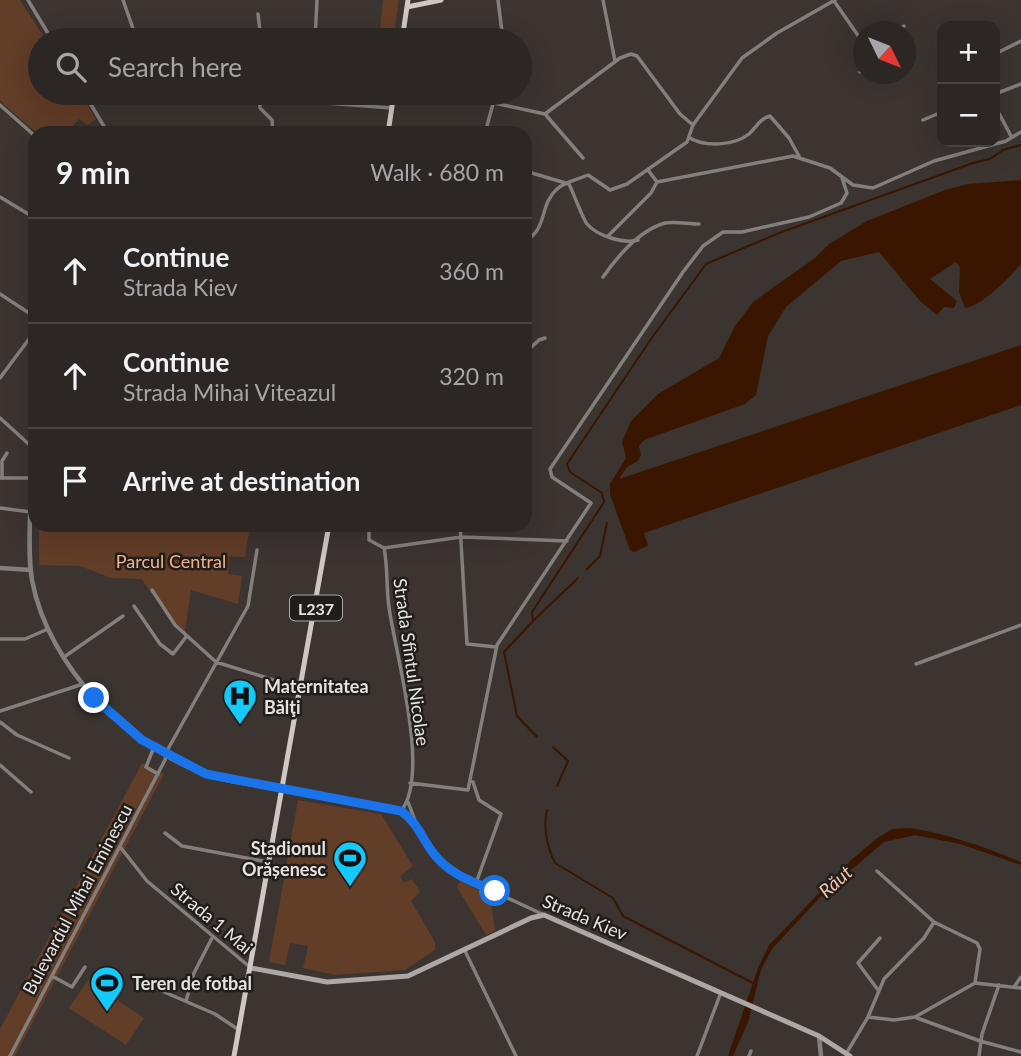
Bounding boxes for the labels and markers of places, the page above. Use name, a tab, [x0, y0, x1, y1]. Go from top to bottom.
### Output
place label: Maternitatea Bălţi	[264, 675, 369, 718]
hospital icon: Maternitatea Bălţi	[221, 677, 259, 726]
place label: Stadionul Orășenesc	[242, 837, 326, 880]
sports icon: Stadionul Orășenesc	[331, 839, 369, 888]
sports icon: Teren de fotbal	[88, 964, 126, 1013]
place label: Teren de fotbal	[132, 972, 252, 994]

